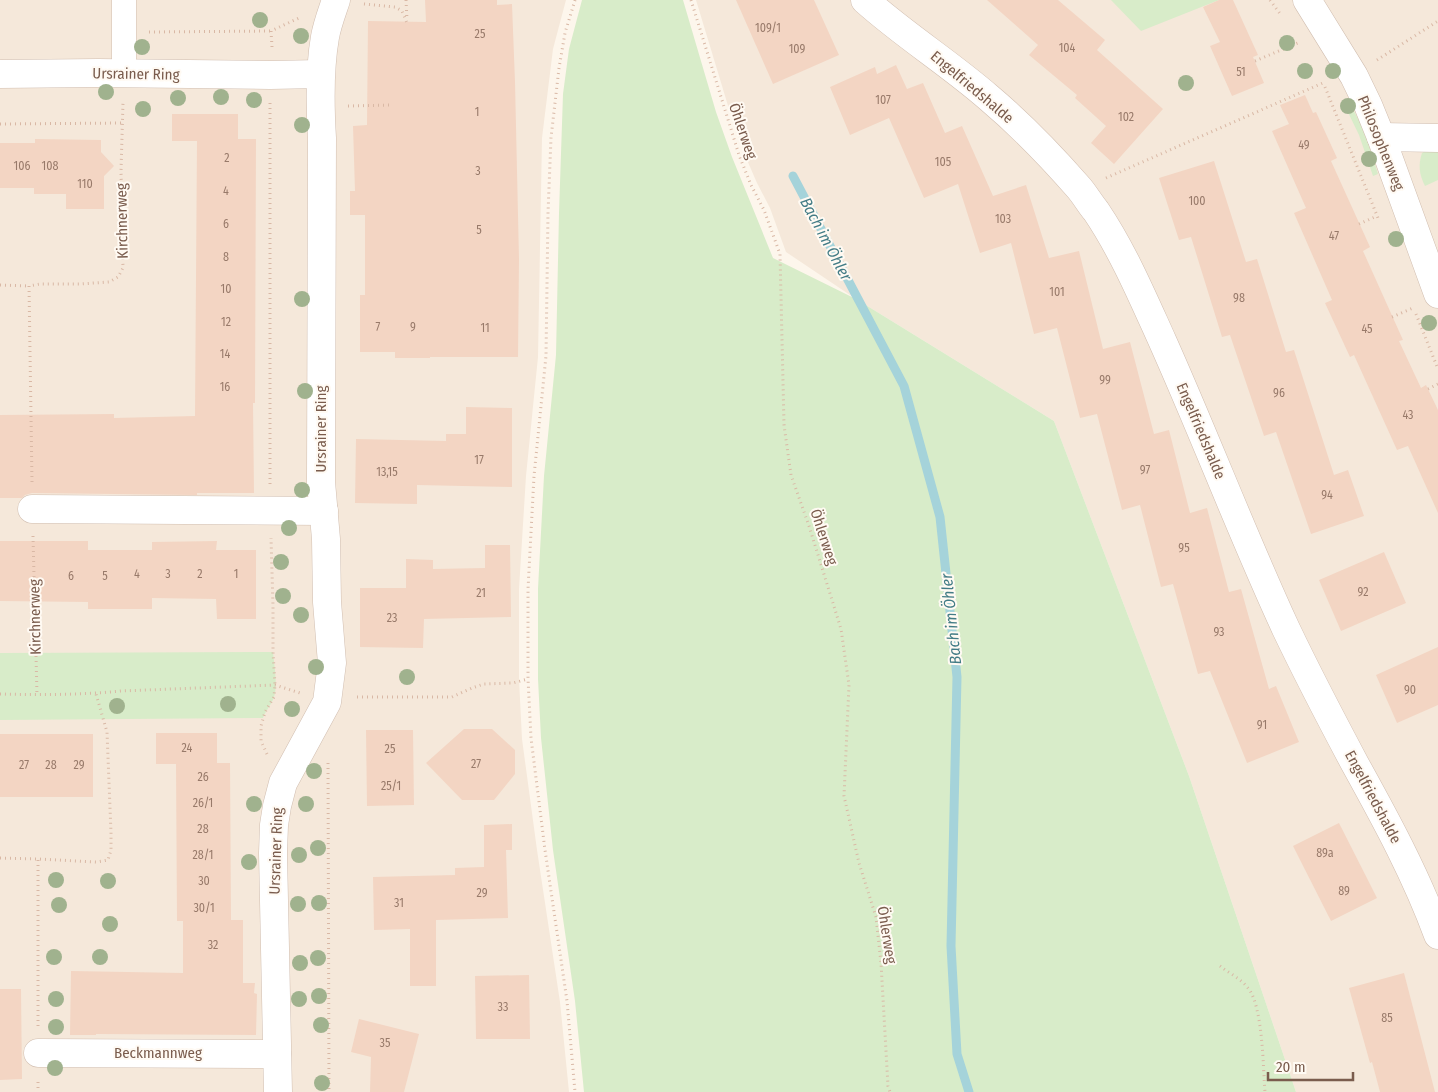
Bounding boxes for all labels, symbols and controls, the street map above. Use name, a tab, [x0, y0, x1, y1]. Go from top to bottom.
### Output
house number: 109/1	[755, 21, 781, 35]
house number: 25	[475, 27, 486, 41]
house number: 104	[1059, 41, 1076, 55]
house number: 109	[789, 42, 806, 56]
street label: Engelfriedshalde	[927, 47, 1017, 127]
street label: Ursrainer Ring	[92, 64, 180, 84]
house number: 51	[1236, 65, 1246, 79]
house number: 107	[875, 93, 891, 107]
street label: Philosophenweg	[1354, 93, 1408, 193]
street label: Öhlerweg	[725, 101, 761, 161]
house number: 1	[475, 105, 479, 119]
house number: 102	[1118, 110, 1134, 124]
house number: 49	[1298, 138, 1310, 152]
house number: 2	[224, 151, 230, 165]
house number: 105	[935, 155, 952, 169]
house number: 106	[14, 159, 30, 173]
house number: 108	[42, 159, 58, 173]
house number: 3	[475, 164, 481, 178]
house number: 110	[77, 177, 93, 191]
street label: Kirchnerweg	[112, 183, 132, 259]
house number: 4	[223, 184, 229, 198]
water label: Bach im Öhler	[796, 194, 856, 284]
house number: 100	[1188, 194, 1206, 208]
house number: 103	[995, 212, 1011, 226]
house number: 6	[223, 217, 229, 231]
house number: 5	[476, 223, 482, 237]
house number: 47	[1329, 229, 1339, 243]
house number: 8	[223, 250, 229, 264]
house number: 10	[221, 282, 231, 296]
house number: 101	[1049, 285, 1065, 299]
house number: 98	[1233, 291, 1245, 305]
house number: 12	[221, 315, 231, 329]
house number: 7	[376, 320, 381, 334]
house number: 9	[410, 320, 416, 334]
house number: 11	[480, 321, 490, 335]
house number: 45	[1361, 322, 1373, 336]
house number: 14	[220, 347, 230, 361]
house number: 99	[1099, 373, 1111, 387]
house number: 16	[220, 380, 230, 394]
street label: Engelfriedshalde	[1173, 380, 1229, 482]
street label: Ursrainer Ring	[312, 385, 330, 473]
house number: 96	[1273, 386, 1285, 400]
house number: 43	[1402, 408, 1414, 422]
house number: 17	[474, 453, 484, 467]
house number: 97	[1140, 463, 1150, 477]
house number: 13,15	[376, 465, 398, 479]
house number: 94	[1321, 488, 1333, 502]
street label: Öhlerweg	[806, 507, 842, 567]
house number: 95	[1178, 541, 1190, 555]
house number: 4	[134, 567, 140, 581]
house number: 3	[165, 567, 171, 581]
house number: 2	[197, 567, 203, 581]
house number: 1	[234, 567, 238, 581]
house number: 6	[68, 569, 74, 583]
house number: 5	[102, 569, 108, 583]
water label: Bach im Öhler	[937, 572, 965, 665]
street label: Kirchnerweg	[25, 579, 45, 655]
house number: 92	[1358, 585, 1368, 599]
house number: 21	[476, 586, 486, 600]
house number: 23	[387, 611, 397, 625]
house number: 93	[1213, 625, 1225, 639]
house number: 90	[1404, 683, 1416, 697]
house number: 91	[1257, 718, 1267, 732]
house number: 24	[182, 741, 193, 755]
house number: 25	[385, 742, 396, 756]
street label: Engelfriedshalde	[1341, 747, 1405, 847]
house number: 27	[471, 757, 481, 771]
house number: 27	[19, 758, 29, 772]
house number: 28	[45, 758, 57, 772]
house number: 29	[73, 758, 85, 772]
house number: 26	[197, 770, 209, 784]
house number: 25/1	[381, 779, 401, 793]
house number: 26/1	[193, 796, 213, 810]
street label: Ursrainer Ring	[265, 807, 287, 895]
house number: 28	[197, 822, 209, 836]
house number: 89a	[1316, 846, 1334, 860]
house number: 28/1	[193, 848, 213, 862]
house number: 30	[198, 874, 210, 888]
house number: 89	[1338, 884, 1350, 898]
house number: 29	[476, 886, 488, 900]
house number: 31	[394, 896, 404, 910]
house number: 30/1	[193, 901, 215, 915]
street label: Öhlerweg	[874, 905, 900, 965]
house number: 32	[208, 938, 218, 952]
house number: 33	[498, 1000, 508, 1014]
house number: 85	[1381, 1011, 1393, 1025]
house number: 35	[380, 1036, 391, 1050]
street label: Beckmannweg	[114, 1044, 202, 1062]
scale bar	[1268, 1050, 1353, 1082]
text: 20 m	[1276, 1058, 1306, 1076]

